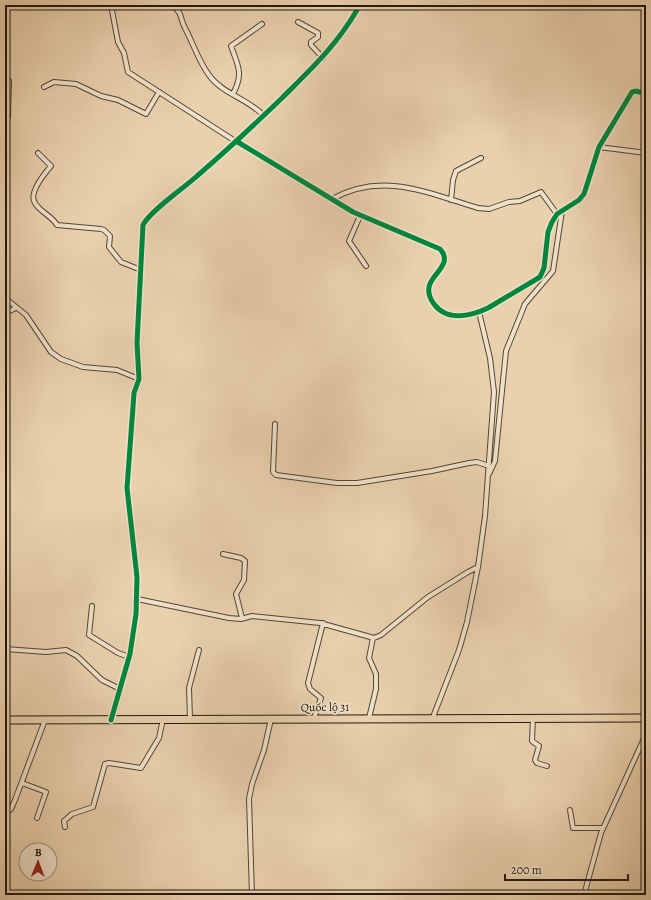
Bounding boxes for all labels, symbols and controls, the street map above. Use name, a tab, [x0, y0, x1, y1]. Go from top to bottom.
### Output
street label: Quốc lộ 31	[301, 699, 349, 715]
north arrow	[18, 842, 58, 882]
text: B	[35, 845, 42, 860]
scale bar	[505, 856, 628, 882]
text: 200 m	[511, 862, 542, 878]

